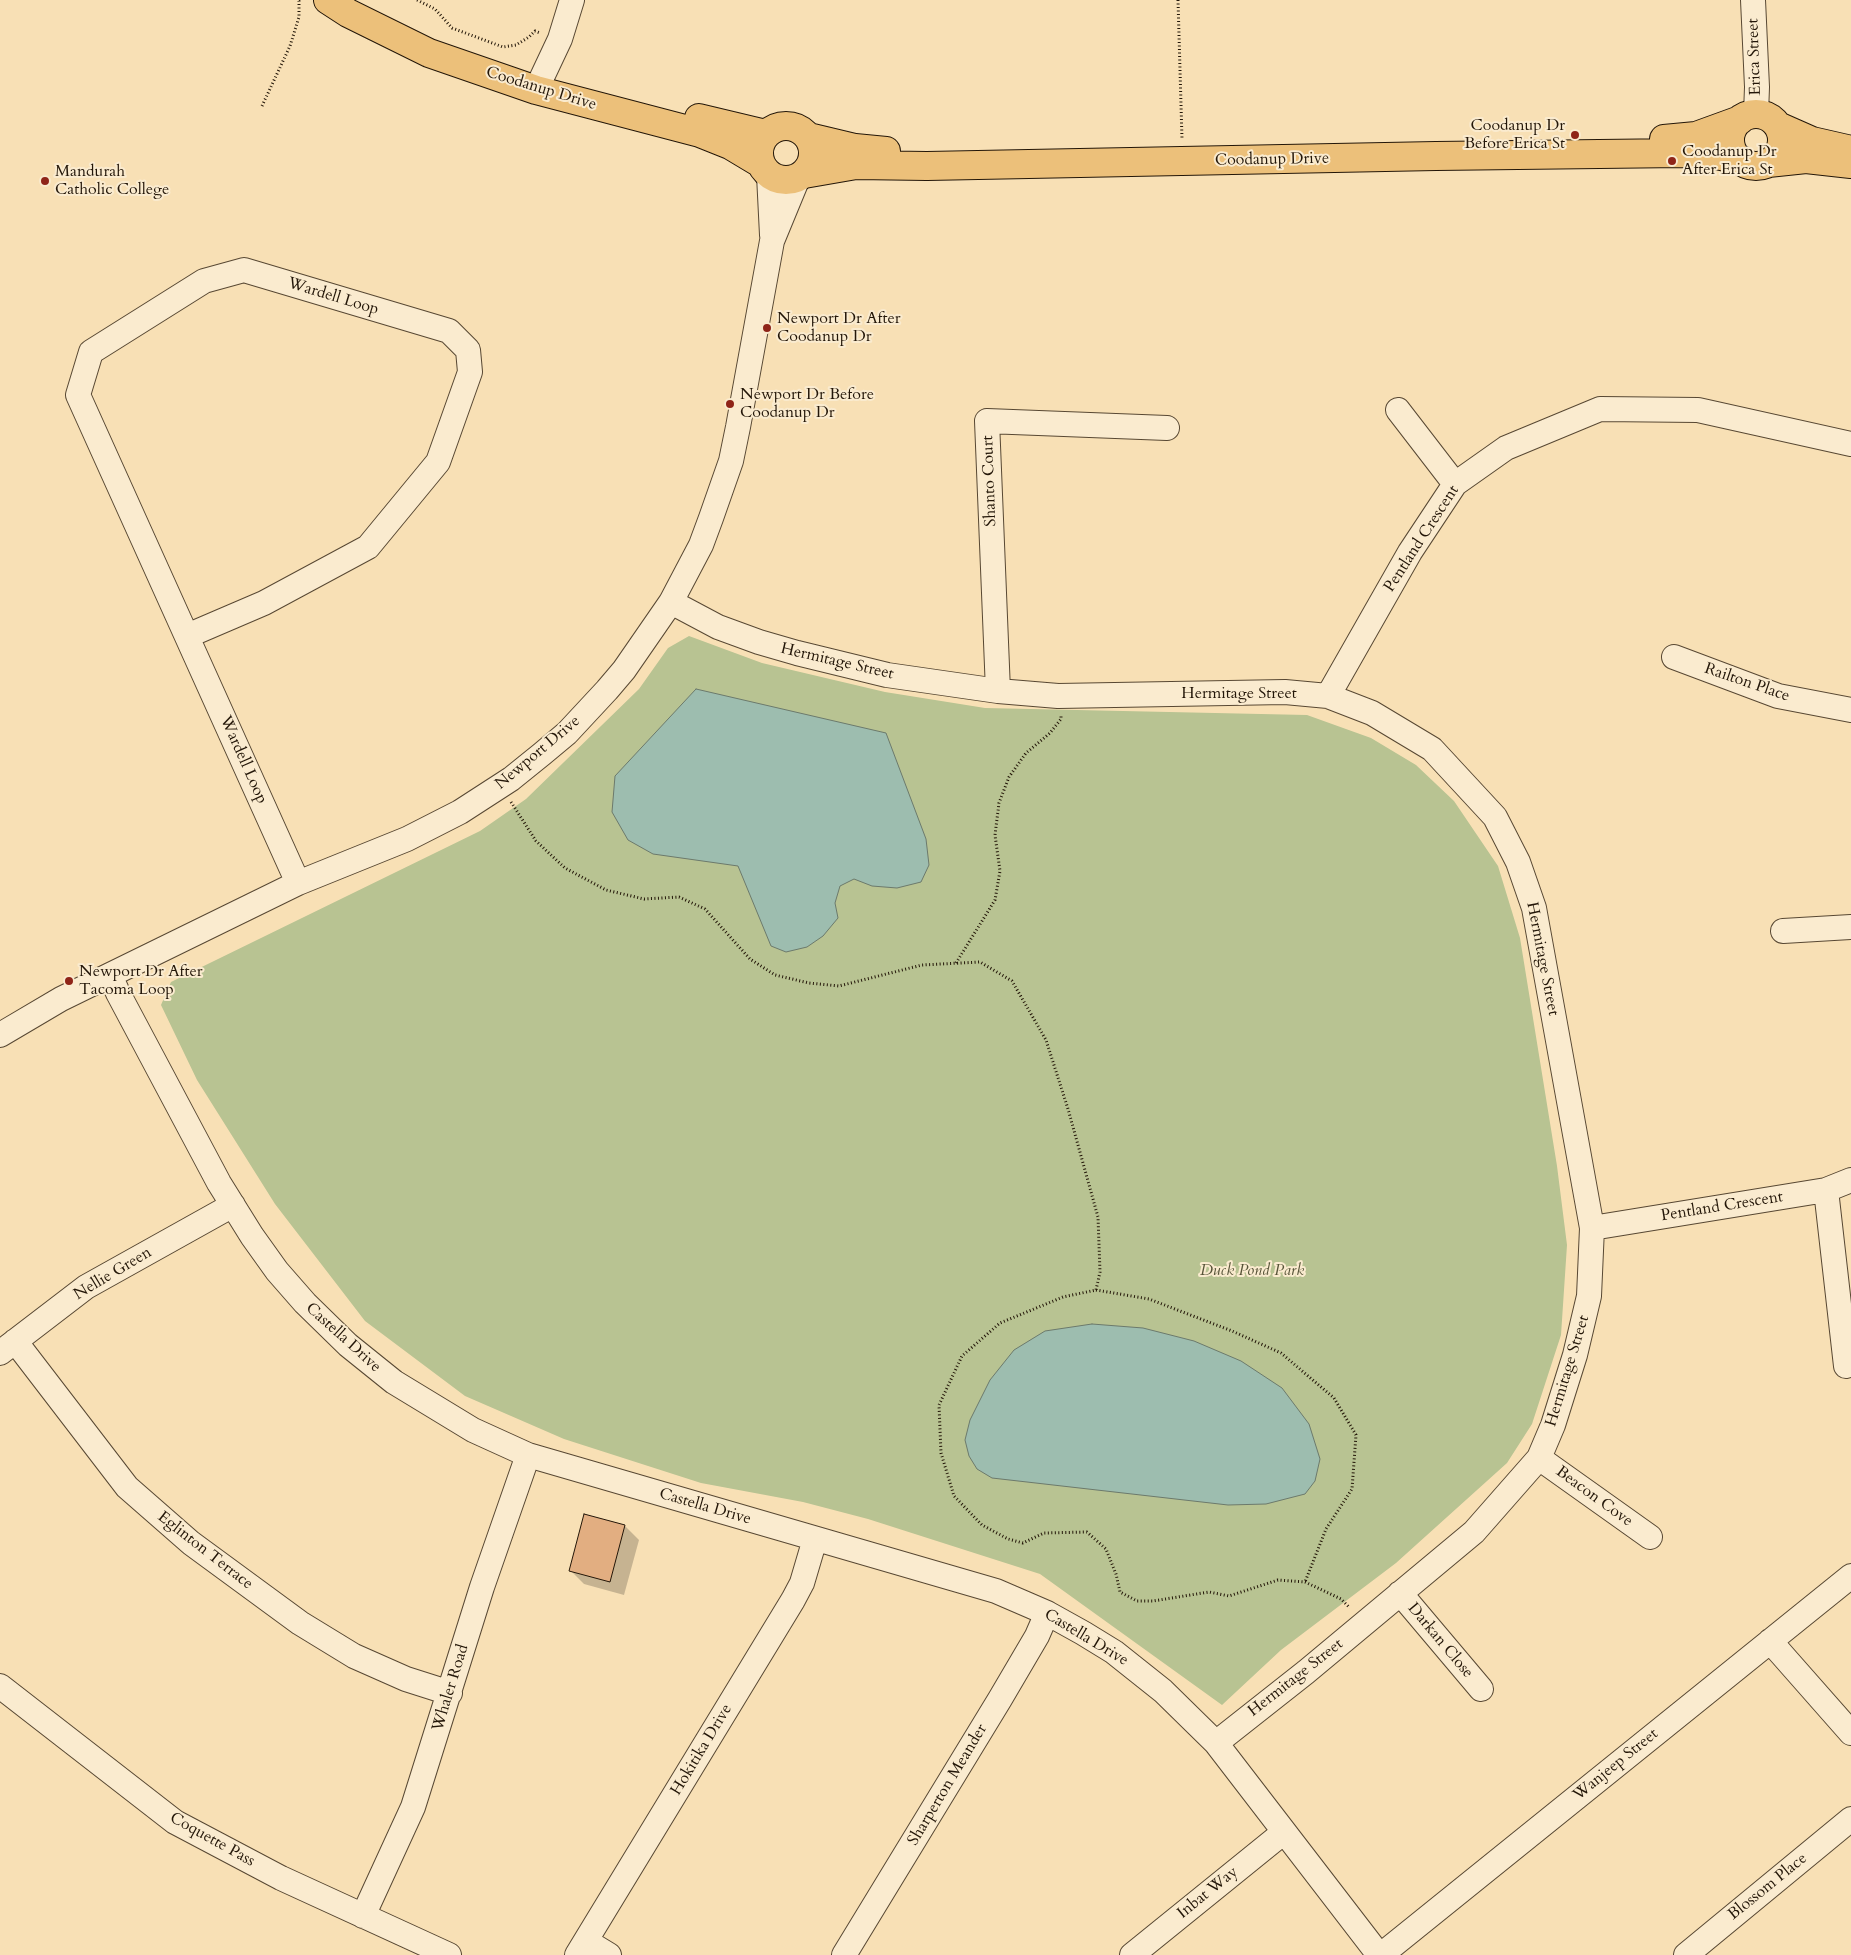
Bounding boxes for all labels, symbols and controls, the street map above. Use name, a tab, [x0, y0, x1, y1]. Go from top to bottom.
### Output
street label: Erica Street	[1744, 18, 1766, 96]
street label: Coodanup Drive	[484, 63, 598, 115]
place label: Coodanup Dr Before Erica St	[1464, 116, 1565, 154]
marker: Coodanup Dr Before Erica St	[1569, 129, 1581, 141]
place label: Coodanup Dr After Erica St	[1682, 142, 1776, 180]
street label: Coodanup Drive	[1215, 149, 1329, 171]
marker: Coodanup Dr After Erica St	[1666, 155, 1678, 167]
place label: Mandurah Catholic College	[55, 162, 169, 200]
marker: Mandurah Catholic College	[39, 175, 51, 187]
street label: Wardell Loop	[285, 274, 381, 320]
place label: Newport Dr After Coodanup Dr	[777, 309, 901, 347]
marker: Newport Dr After Coodanup Dr	[761, 322, 773, 334]
place label: Newport Dr Before Coodanup Dr	[740, 385, 874, 423]
marker: Newport Dr Before Coodanup Dr	[724, 398, 736, 410]
street label: Shanto Court	[979, 435, 1001, 527]
street label: Pentland Crescent	[1380, 482, 1464, 596]
street label: Hermitage Street	[779, 640, 895, 684]
street label: Railton Place	[1702, 659, 1792, 707]
street label: Hermitage Street	[1181, 684, 1297, 704]
street label: Newport Drive	[492, 712, 584, 794]
street label: Wardell Loop	[215, 713, 271, 807]
street label: Hermitage Street	[1522, 900, 1562, 1018]
place label: Newport Dr After Tacoma Loop	[79, 962, 203, 1000]
marker: Newport Dr After Tacoma Loop	[63, 975, 75, 987]
street label: Pentland Crescent	[1660, 1188, 1784, 1226]
street label: Nellie Green	[71, 1243, 155, 1305]
park label: Duck Pond Park	[1200, 1261, 1304, 1281]
street label: Castella Drive	[301, 1299, 385, 1377]
street label: Hermitage Street	[1542, 1313, 1594, 1429]
street label: Beacon Cove	[1552, 1463, 1636, 1531]
street label: Castella Drive	[657, 1485, 753, 1529]
street label: Eglinton Terrace	[153, 1508, 257, 1594]
street label: Darkan Close	[1403, 1600, 1477, 1682]
street label: Castella Drive	[1040, 1605, 1132, 1671]
street label: Hermitage Street	[1245, 1635, 1347, 1721]
street label: Whaler Road	[429, 1642, 473, 1734]
street label: Hokitika Drive	[667, 1701, 737, 1799]
street label: Sharperton Meander	[904, 1721, 992, 1849]
street label: Wanjeep Street	[1570, 1725, 1662, 1805]
street label: Coquette Pass	[166, 1809, 258, 1871]
street label: Blossom Place	[1725, 1849, 1811, 1925]
street label: Inbat Way	[1174, 1863, 1242, 1923]

